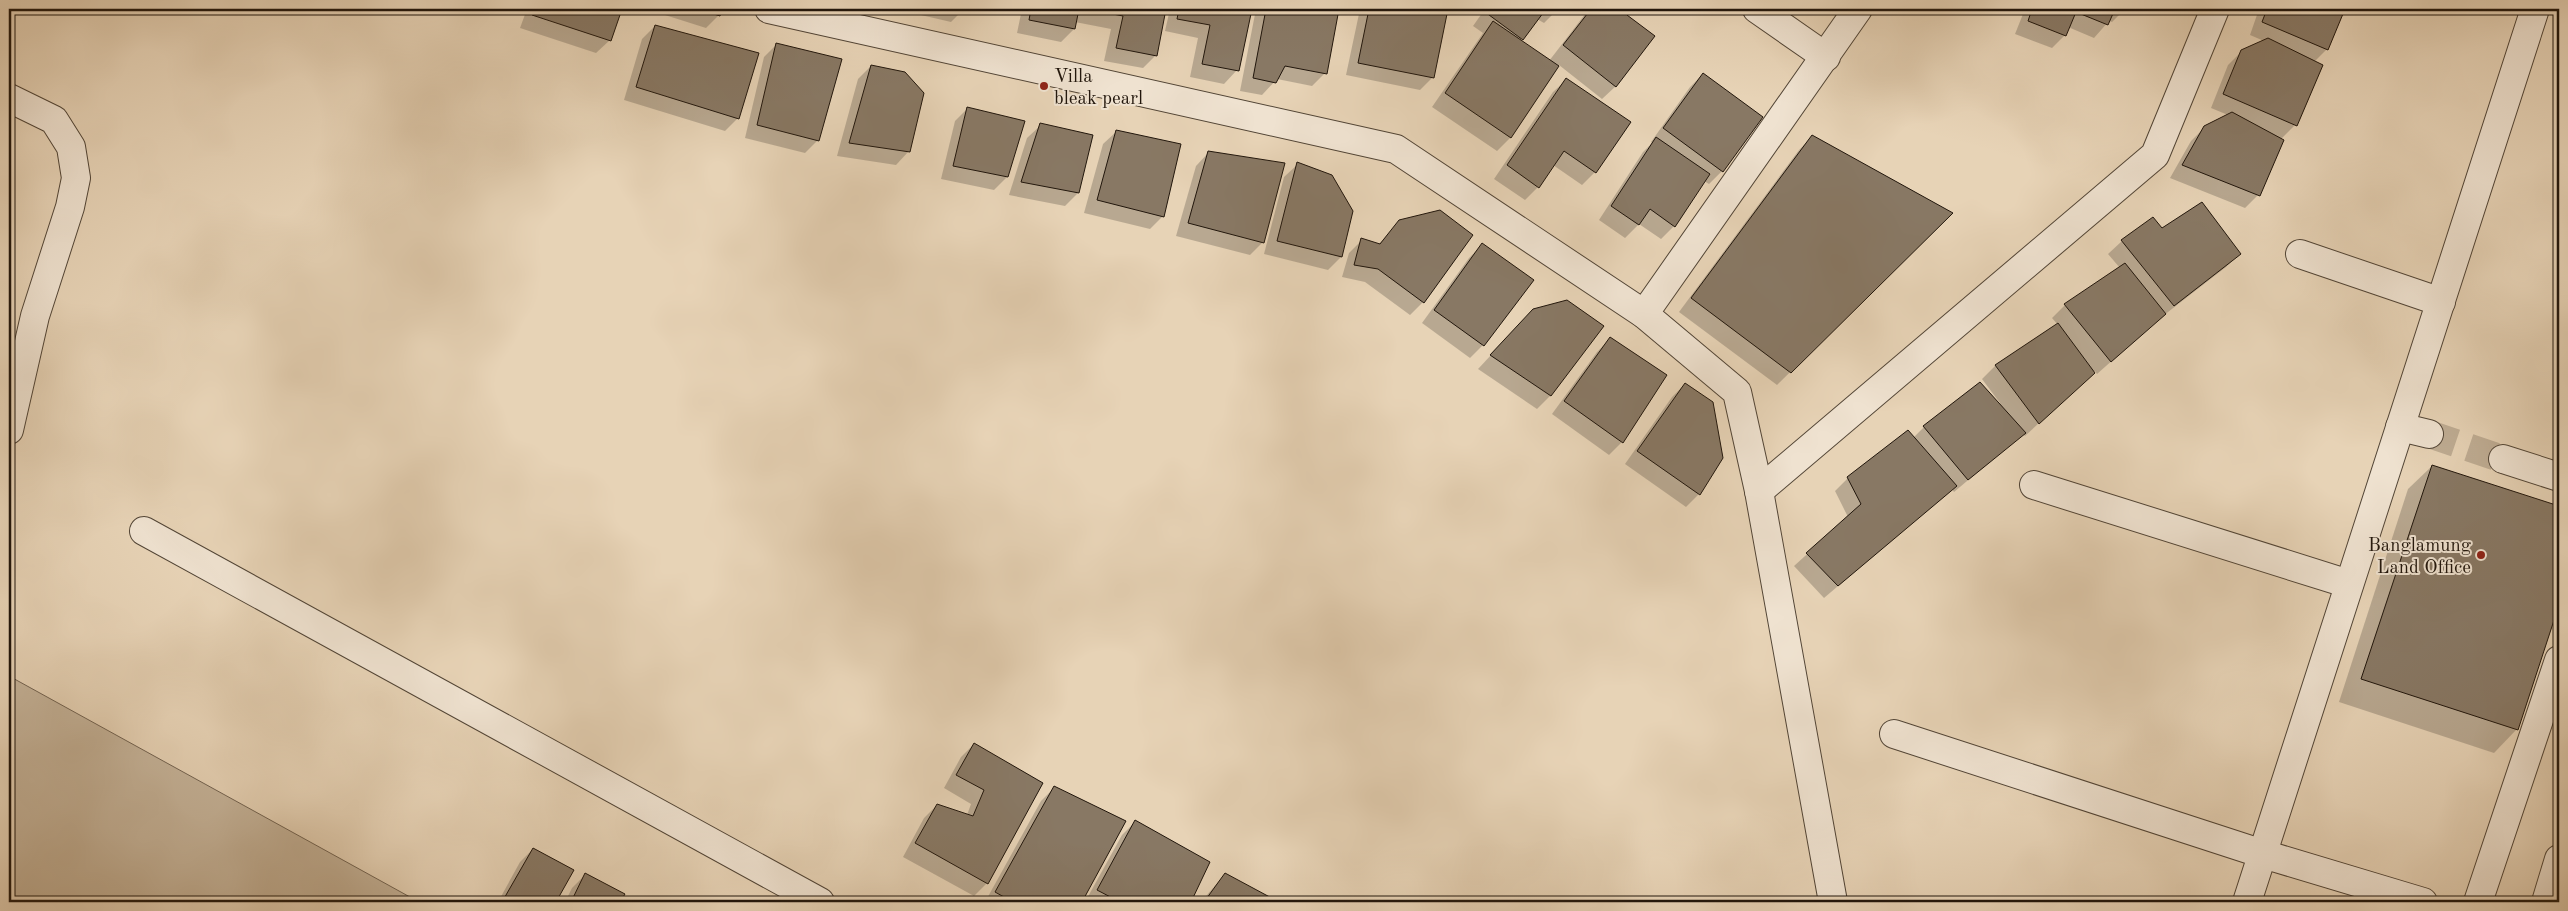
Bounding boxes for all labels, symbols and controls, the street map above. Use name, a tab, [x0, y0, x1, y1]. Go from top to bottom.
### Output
place label: Villa bleak pearl	[1054, 68, 1143, 109]
marker: Villa bleak pearl	[1038, 80, 1050, 92]
place label: Banglamung Land Office	[2368, 537, 2472, 578]
marker: Banglamung Land Office	[2475, 549, 2487, 561]

